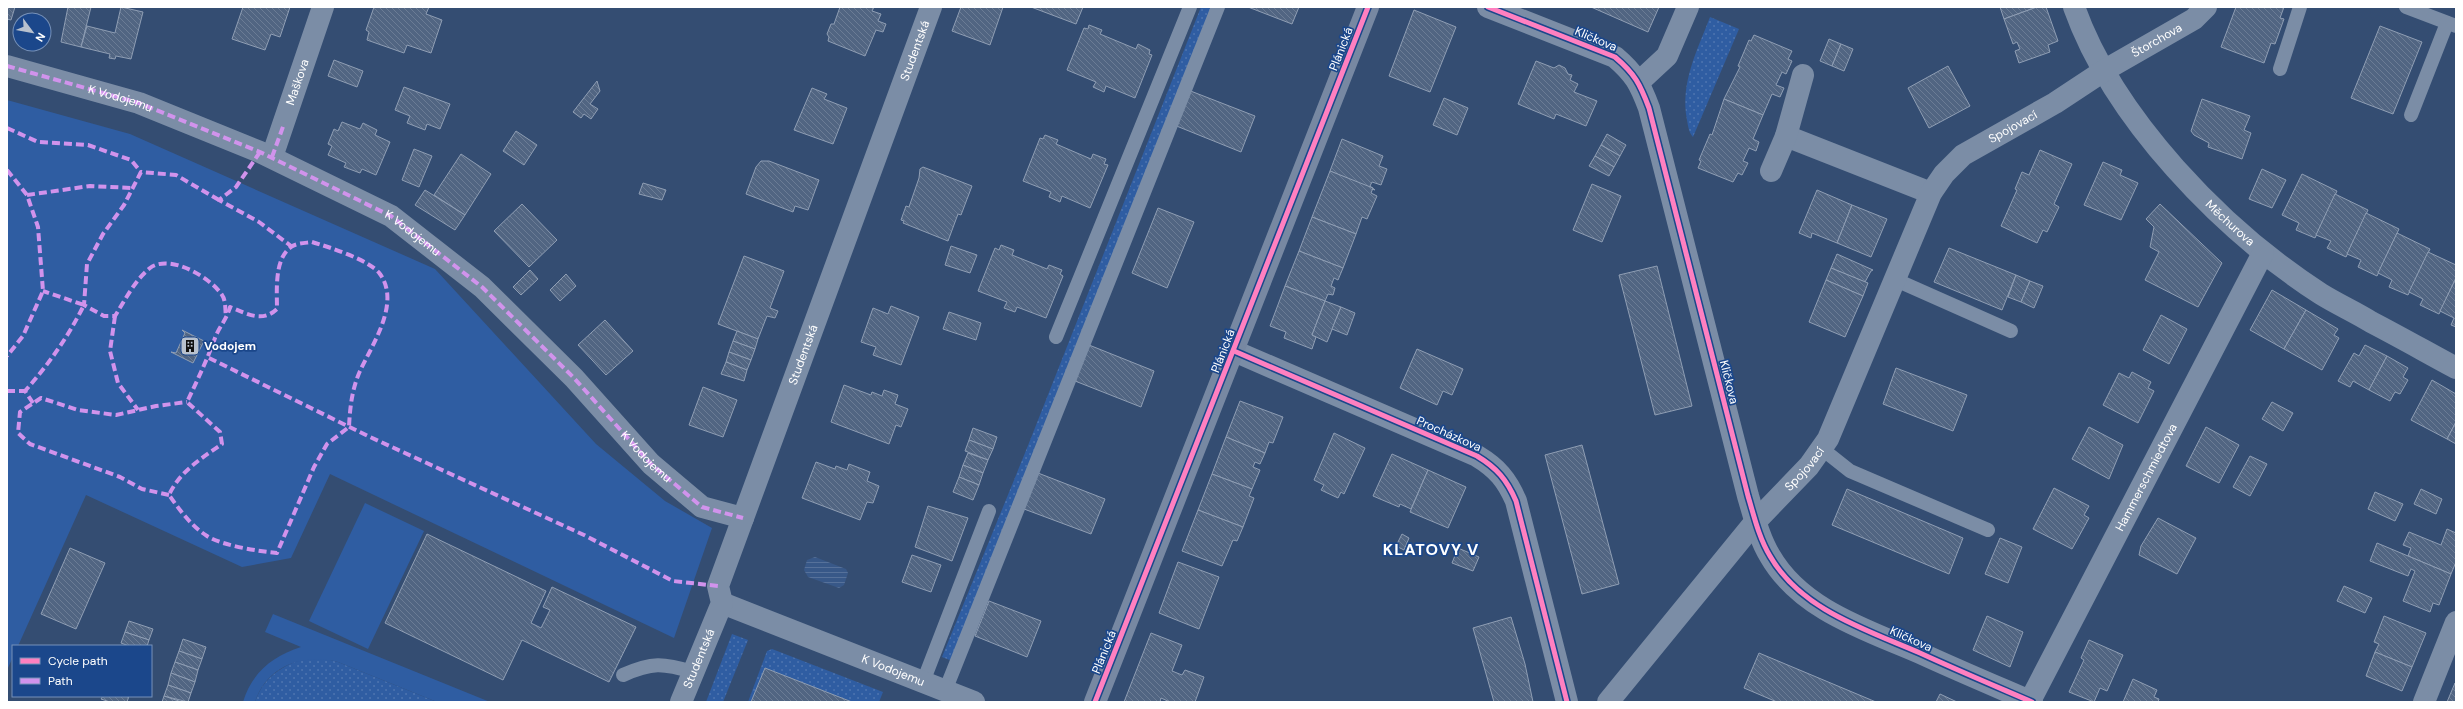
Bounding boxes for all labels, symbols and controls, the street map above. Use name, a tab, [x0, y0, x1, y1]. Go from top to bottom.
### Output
north arrow	[12, 12, 52, 52]
street label: Studentská	[897, 18, 933, 83]
street label: Štorchova	[2128, 19, 2185, 61]
street label: Kličkova	[1572, 23, 1620, 55]
street label: Plánická	[1325, 25, 1357, 73]
text: N	[32, 30, 49, 44]
street label: Maškova	[282, 57, 313, 107]
street label: K Vodojemu	[86, 81, 155, 116]
street label: Spojovací	[1986, 107, 2040, 147]
street label: Měchurova	[2202, 197, 2258, 250]
street label: K Vodojemu	[382, 206, 444, 260]
street label: Studentská	[785, 322, 821, 387]
street label: Plánická	[1207, 327, 1239, 375]
building icon: Vodojem	[179, 335, 201, 357]
place label: Vodojem	[204, 338, 256, 354]
street label: Kličkova	[1716, 359, 1742, 405]
street label: Procházkova	[1414, 413, 1484, 455]
street label: Hammerschmiedtova	[2112, 421, 2181, 534]
street label: K Vodojemu	[617, 427, 675, 486]
street label: Spojovací	[1781, 444, 1828, 495]
district label: KLATOVY V	[1383, 539, 1479, 560]
street label: Kličkova	[1887, 623, 1935, 655]
street label: Studentská	[680, 626, 718, 691]
street label: Plánická	[1088, 628, 1120, 676]
legend	[12, 645, 152, 697]
street label: K Vodojemu	[859, 651, 927, 690]
text: Cycle path	[48, 653, 108, 669]
text: Path	[48, 673, 73, 689]

